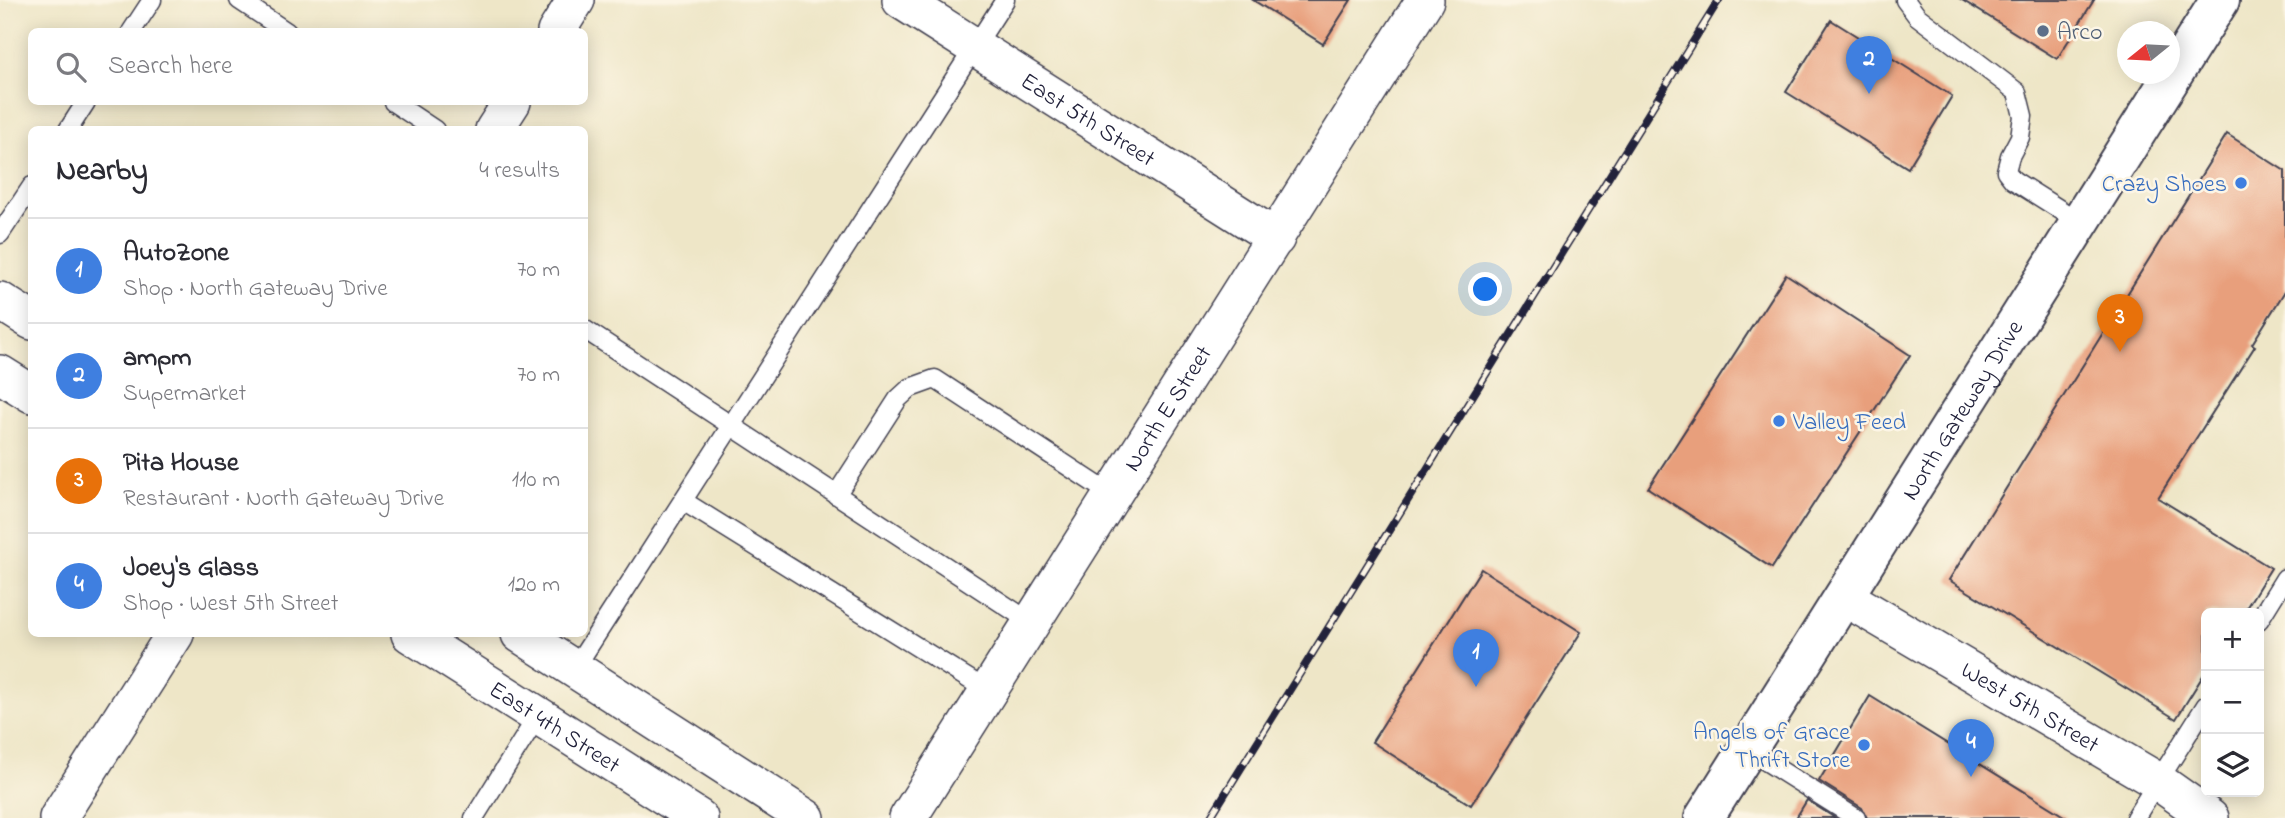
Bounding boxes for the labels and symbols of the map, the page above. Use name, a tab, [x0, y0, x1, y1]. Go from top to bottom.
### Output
place label: Arco	[2057, 16, 2102, 51]
north arrow	[2117, 21, 2180, 84]
marker: Arco	[2035, 23, 2051, 39]
pin: 2	[1846, 36, 1892, 94]
street label: East 5th Street	[1013, 65, 1161, 177]
place label: Crazy Shoes	[2102, 168, 2227, 204]
marker: Crazy Shoes	[2233, 175, 2249, 191]
your location	[1468, 272, 1502, 306]
pin: 3	[2097, 294, 2143, 352]
street label: North Gateway Drive	[1894, 314, 2034, 508]
street label: North E Street	[1116, 340, 1222, 479]
place label: Valley Feed	[1792, 406, 1906, 442]
marker: Valley Feed	[1771, 413, 1787, 429]
pin: 1	[1453, 629, 1499, 687]
street label: West 5th Street	[1953, 654, 2105, 763]
street label: East 4th Street	[481, 674, 626, 783]
place label: Angels of Grace Thrift Store	[1693, 716, 1850, 779]
pin: 4	[1948, 719, 1994, 777]
marker: Angels of Grace Thrift Store	[1856, 737, 1872, 753]

